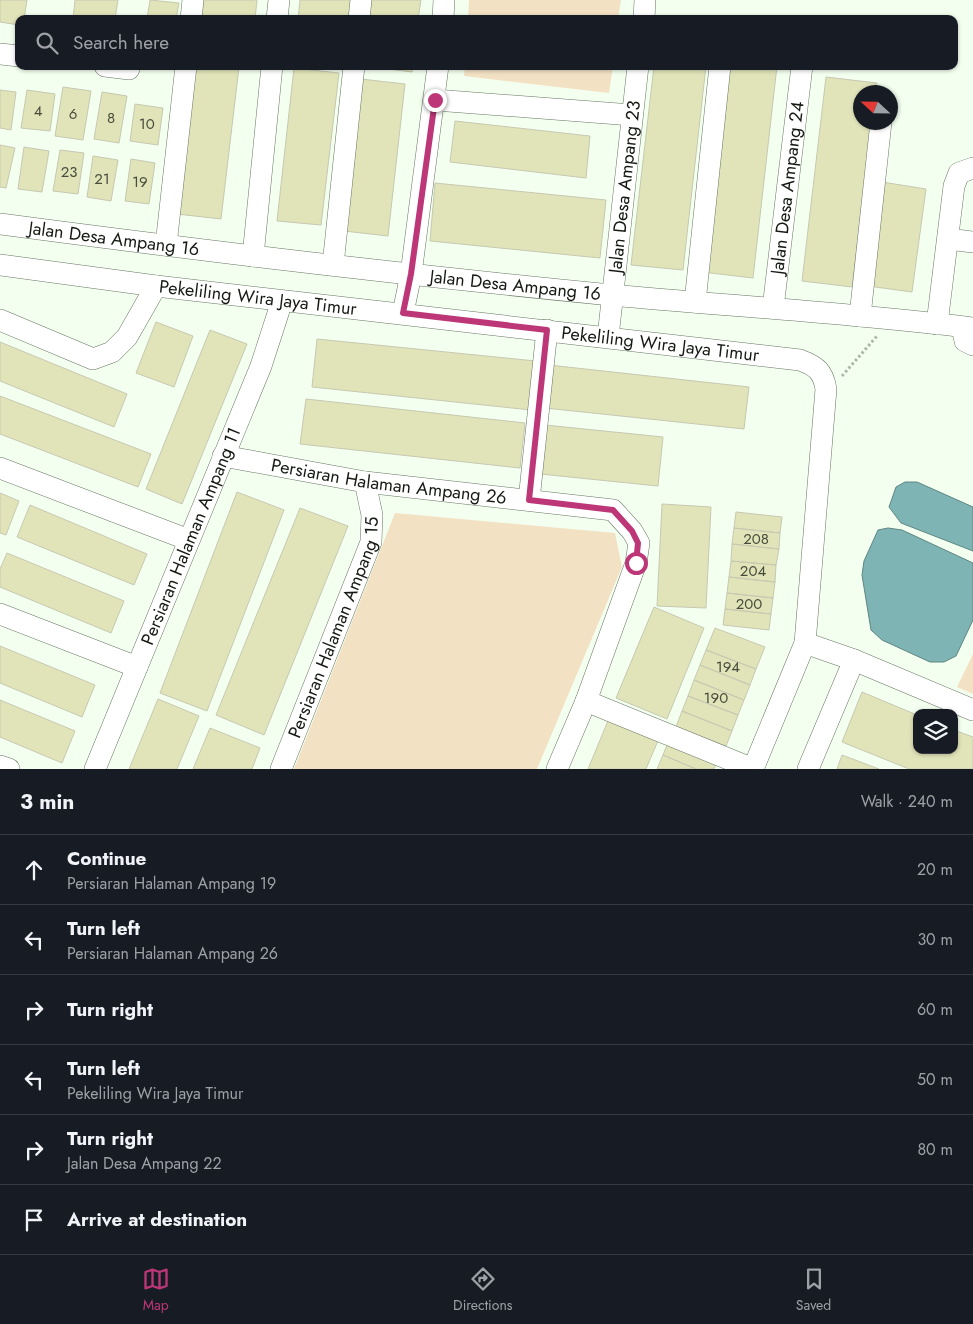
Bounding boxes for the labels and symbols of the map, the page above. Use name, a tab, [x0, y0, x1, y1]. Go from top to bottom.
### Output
north arrow	[853, 85, 898, 130]
route end	[424, 89, 447, 112]
street label: Jalan Desa Ampang 23	[602, 99, 647, 277]
house number: 4	[34, 100, 43, 122]
street label: Jalan Desa Ampang 24	[764, 100, 811, 278]
house number: 6	[69, 103, 77, 125]
house number: 8	[107, 107, 115, 129]
house number: 10	[139, 113, 155, 135]
house number: 23	[61, 161, 77, 183]
house number: 21	[94, 168, 110, 190]
house number: 19	[132, 171, 148, 193]
street label: Jalan Desa Ampang 16	[25, 215, 201, 262]
street label: Jalan Desa Ampang 16	[426, 263, 602, 307]
street label: Pekeliling Wira Jaya Timur	[158, 273, 359, 322]
street label: Pekeliling Wira Jaya Timur	[560, 320, 761, 368]
street label: Persiaran Halaman Ampang 11	[135, 423, 247, 649]
street label: Persiaran Halaman Ampang 26	[269, 452, 508, 511]
street label: Persiaran Halaman Ampang 15	[282, 516, 385, 742]
house number: 208	[743, 528, 769, 550]
route start	[625, 552, 648, 575]
house number: 204	[740, 560, 766, 582]
house number: 200	[736, 593, 762, 615]
house number: 194	[716, 656, 740, 678]
house number: 190	[704, 687, 728, 709]

